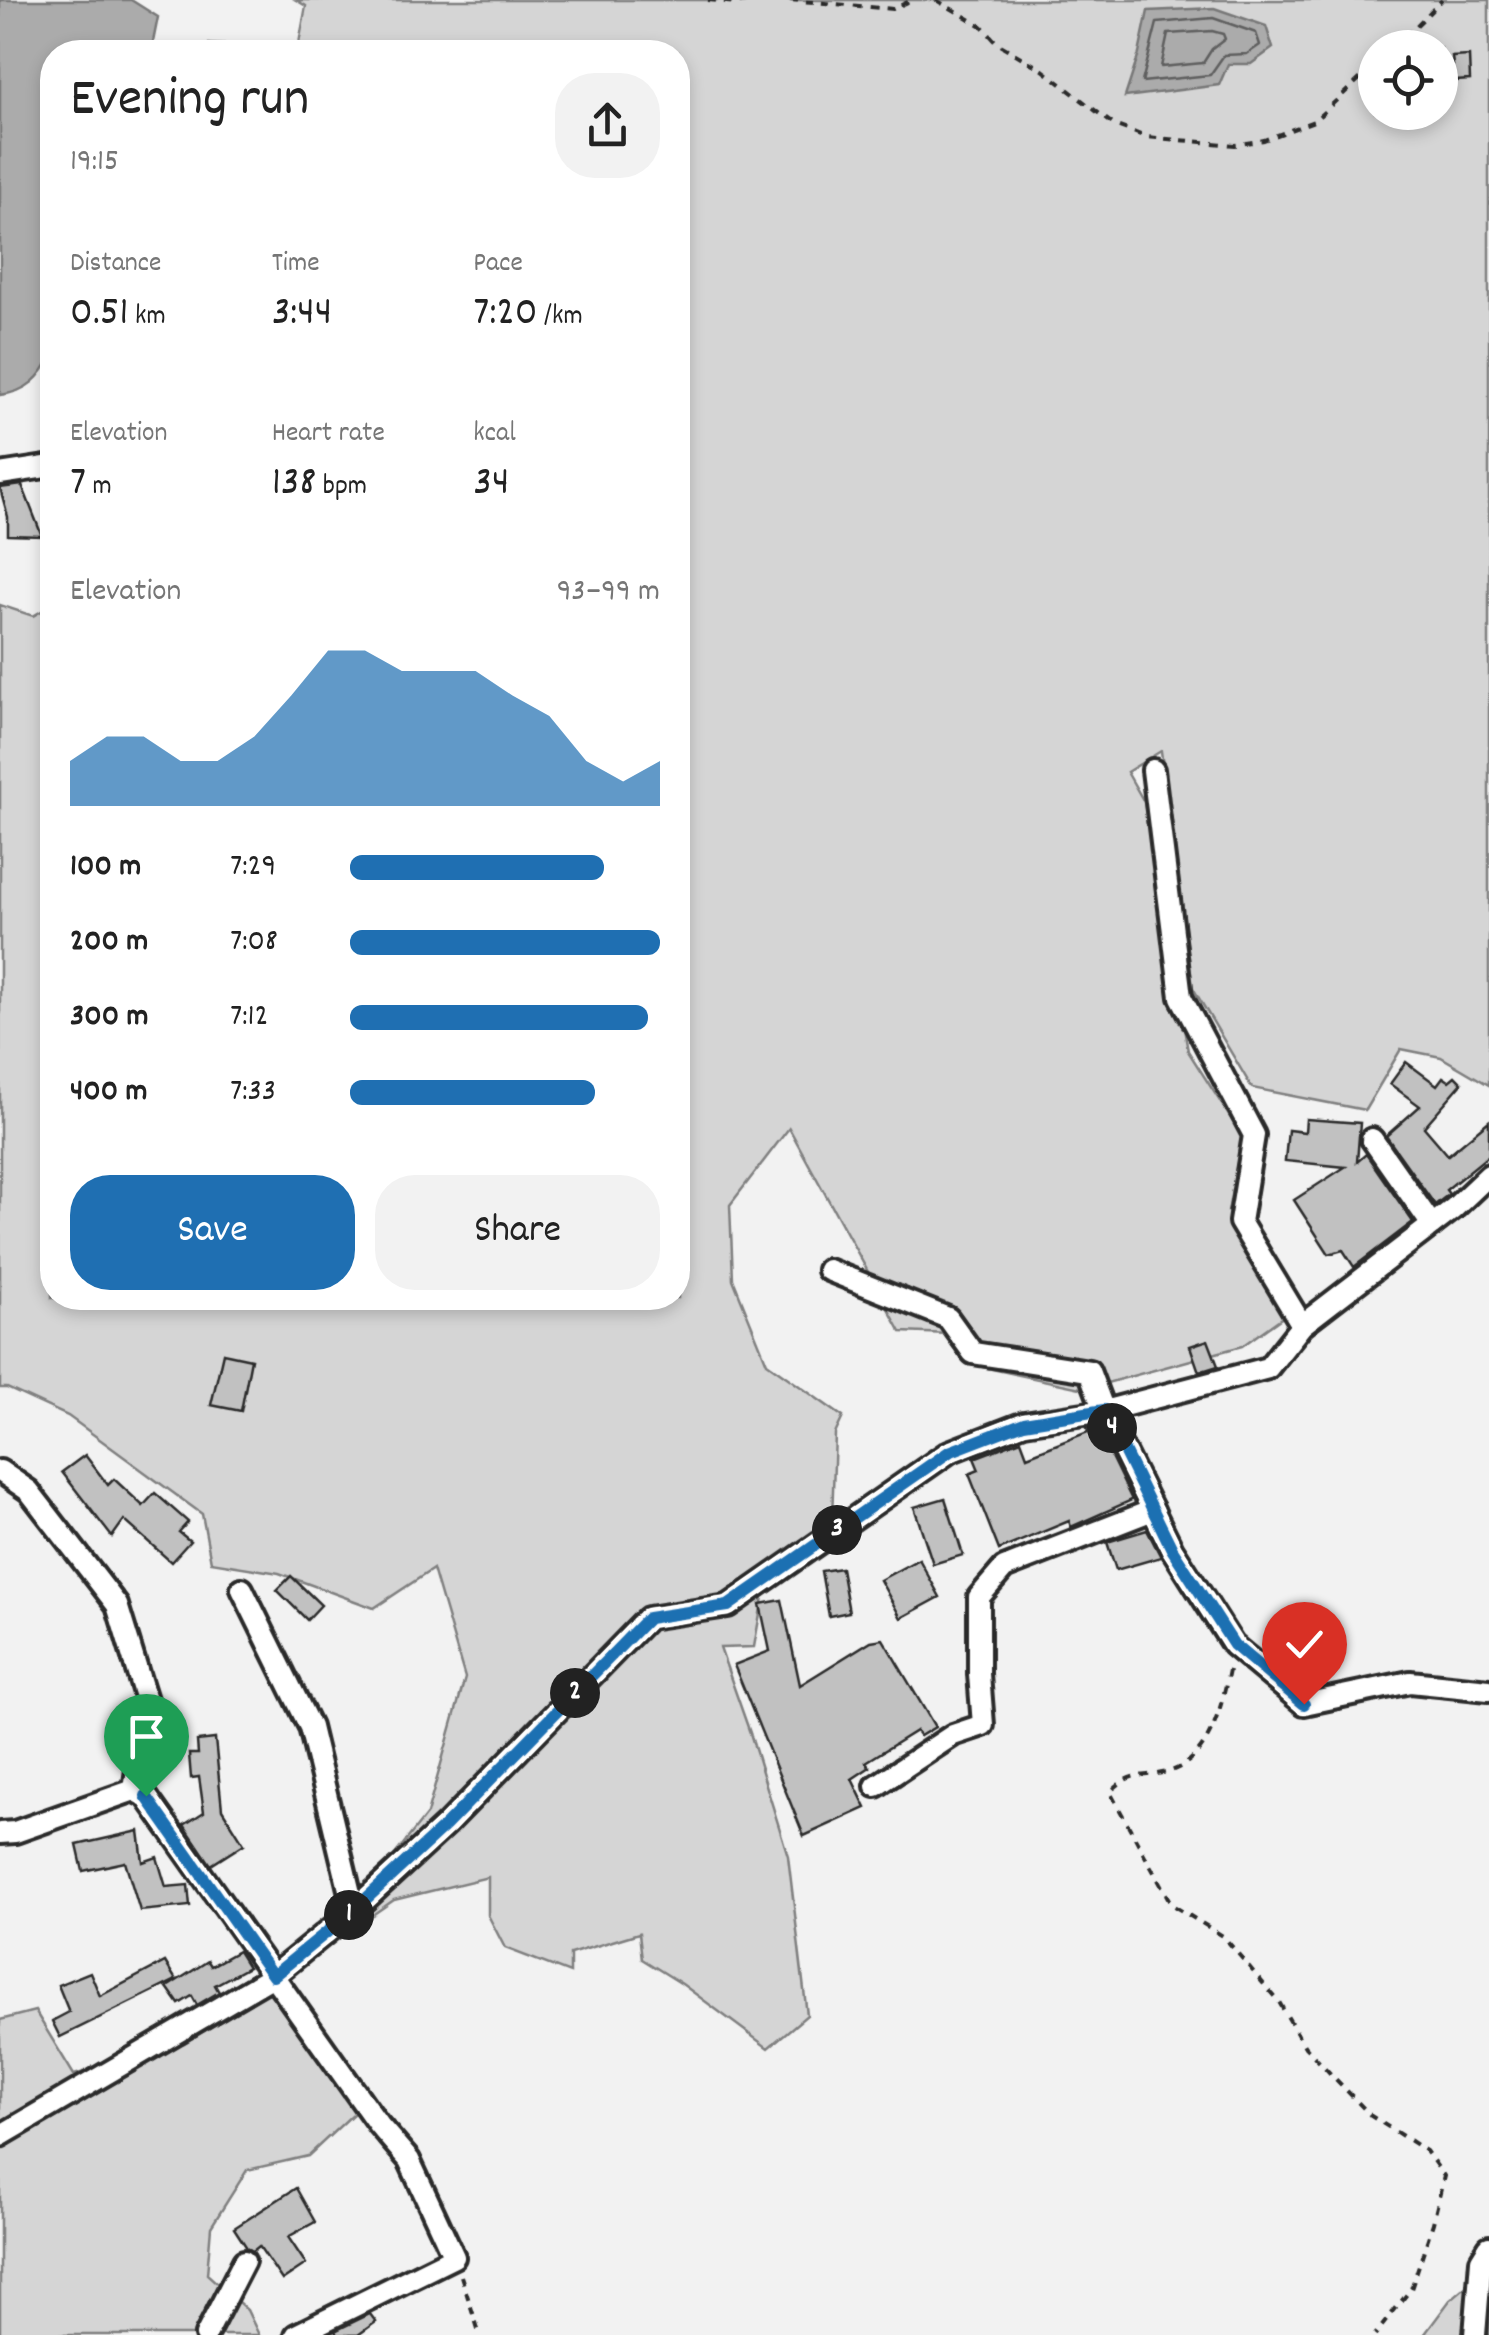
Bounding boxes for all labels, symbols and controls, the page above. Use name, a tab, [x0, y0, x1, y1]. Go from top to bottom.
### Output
map controls	[1358, 30, 1458, 130]
button: locate	[1358, 30, 1458, 130]
text: Evening run	[70, 63, 309, 142]
button: share	[555, 73, 660, 178]
text: 19:15	[70, 140, 119, 186]
text: Distance	[70, 245, 161, 285]
text: Time	[272, 245, 320, 285]
text: Pace	[473, 245, 523, 285]
text: 0.51	[70, 285, 129, 345]
text: 3:44	[272, 285, 332, 345]
text: 7:20	[473, 285, 538, 345]
text: km	[129, 298, 166, 338]
text: /km	[538, 298, 583, 338]
text: Elevation	[70, 415, 167, 455]
text: Heart rate	[272, 415, 385, 455]
text: kcal	[473, 415, 516, 455]
text: 7	[70, 455, 86, 515]
text: 138	[272, 455, 316, 515]
text: 34	[473, 455, 509, 515]
text: m	[86, 468, 112, 508]
text: bpm	[316, 468, 367, 508]
text: Elevation	[70, 570, 181, 616]
text: 93–99 m	[557, 570, 660, 616]
text: 100 m	[70, 845, 141, 891]
text: 7:29	[230, 845, 276, 891]
text: 200 m	[70, 920, 148, 966]
text: 7:08	[230, 920, 278, 966]
text: 300 m	[70, 995, 148, 1041]
text: 7:12	[230, 995, 269, 1041]
text: 400 m	[70, 1070, 147, 1116]
text: 7:33	[230, 1070, 276, 1116]
button: Save	[70, 1175, 355, 1290]
button: Share	[375, 1175, 660, 1290]
pin: 4	[1087, 1403, 1137, 1453]
text: 4	[1106, 1408, 1118, 1448]
pin: 3	[812, 1505, 862, 1555]
text: 3	[831, 1510, 843, 1550]
pin	[1262, 1602, 1347, 1705]
icon: check	[1277, 1617, 1332, 1672]
pin: 2	[550, 1668, 600, 1718]
text: 2	[569, 1673, 581, 1713]
pin	[104, 1694, 189, 1797]
icon: arrive	[119, 1709, 174, 1764]
pin: 1	[324, 1890, 374, 1940]
text: 1	[346, 1895, 352, 1935]

